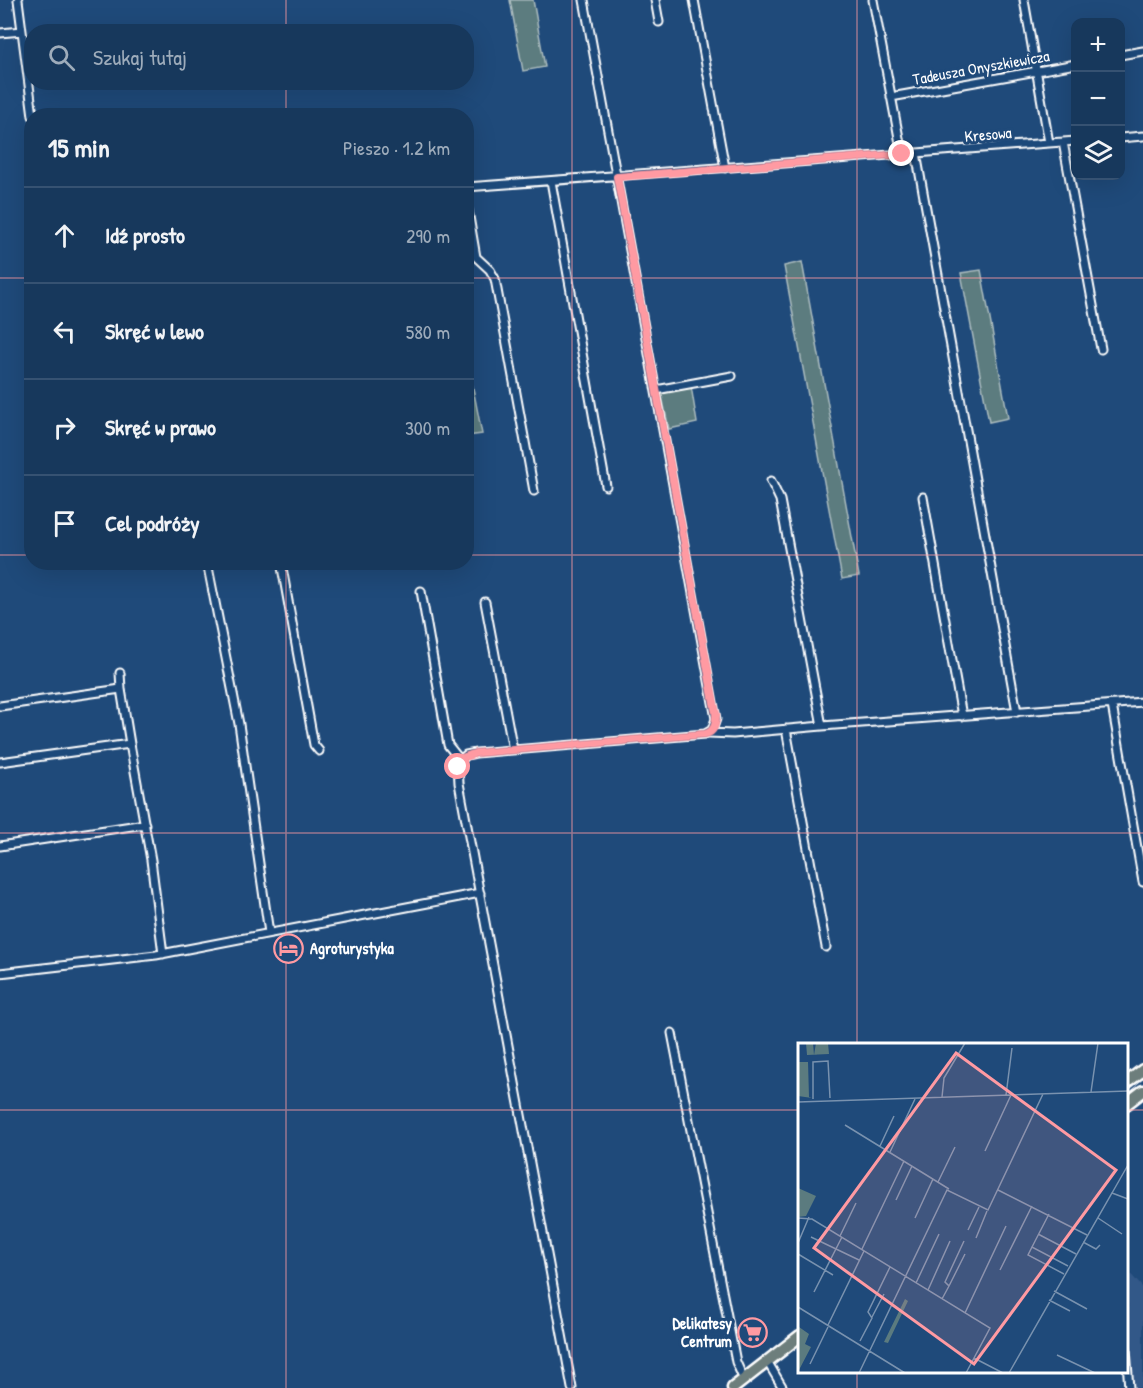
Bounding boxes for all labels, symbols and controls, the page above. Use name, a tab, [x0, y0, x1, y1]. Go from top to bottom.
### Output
map controls	[1071, 18, 1125, 180]
button: +	[1071, 18, 1125, 72]
search box	[24, 24, 474, 90]
icon: search	[45, 41, 78, 74]
text: Szukaj tutaj	[93, 42, 187, 72]
street label: Tadeusza Onyszkiewicza	[911, 44, 1051, 90]
button: −	[1071, 72, 1125, 126]
street label: Kresowa	[964, 121, 1012, 147]
button: layers	[1071, 126, 1125, 180]
text: 15 min	[48, 130, 110, 165]
text: Pieszo · 1.2 km	[343, 134, 450, 161]
route end	[888, 140, 914, 166]
icon: ahead	[48, 219, 81, 252]
text: Idź prosto	[105, 220, 185, 250]
text: 290 m	[406, 222, 450, 249]
icon: left	[48, 315, 81, 348]
text: Skręć w lewo	[105, 316, 204, 346]
text: 580 m	[406, 318, 450, 345]
icon: right	[48, 411, 81, 444]
text: Skręć w prawo	[105, 412, 216, 442]
text: 300 m	[405, 414, 450, 441]
icon: arrive	[48, 507, 81, 540]
text: Cel podróży	[105, 508, 200, 538]
route start	[444, 753, 470, 779]
hotel icon: Agroturystyka	[273, 932, 305, 964]
place label: Agroturystyka	[310, 937, 394, 960]
inset map	[798, 1043, 1128, 1373]
place label: Delikatesy Centrum	[672, 1312, 732, 1352]
supermarket icon: Delikatesy Centrum	[737, 1316, 769, 1348]

